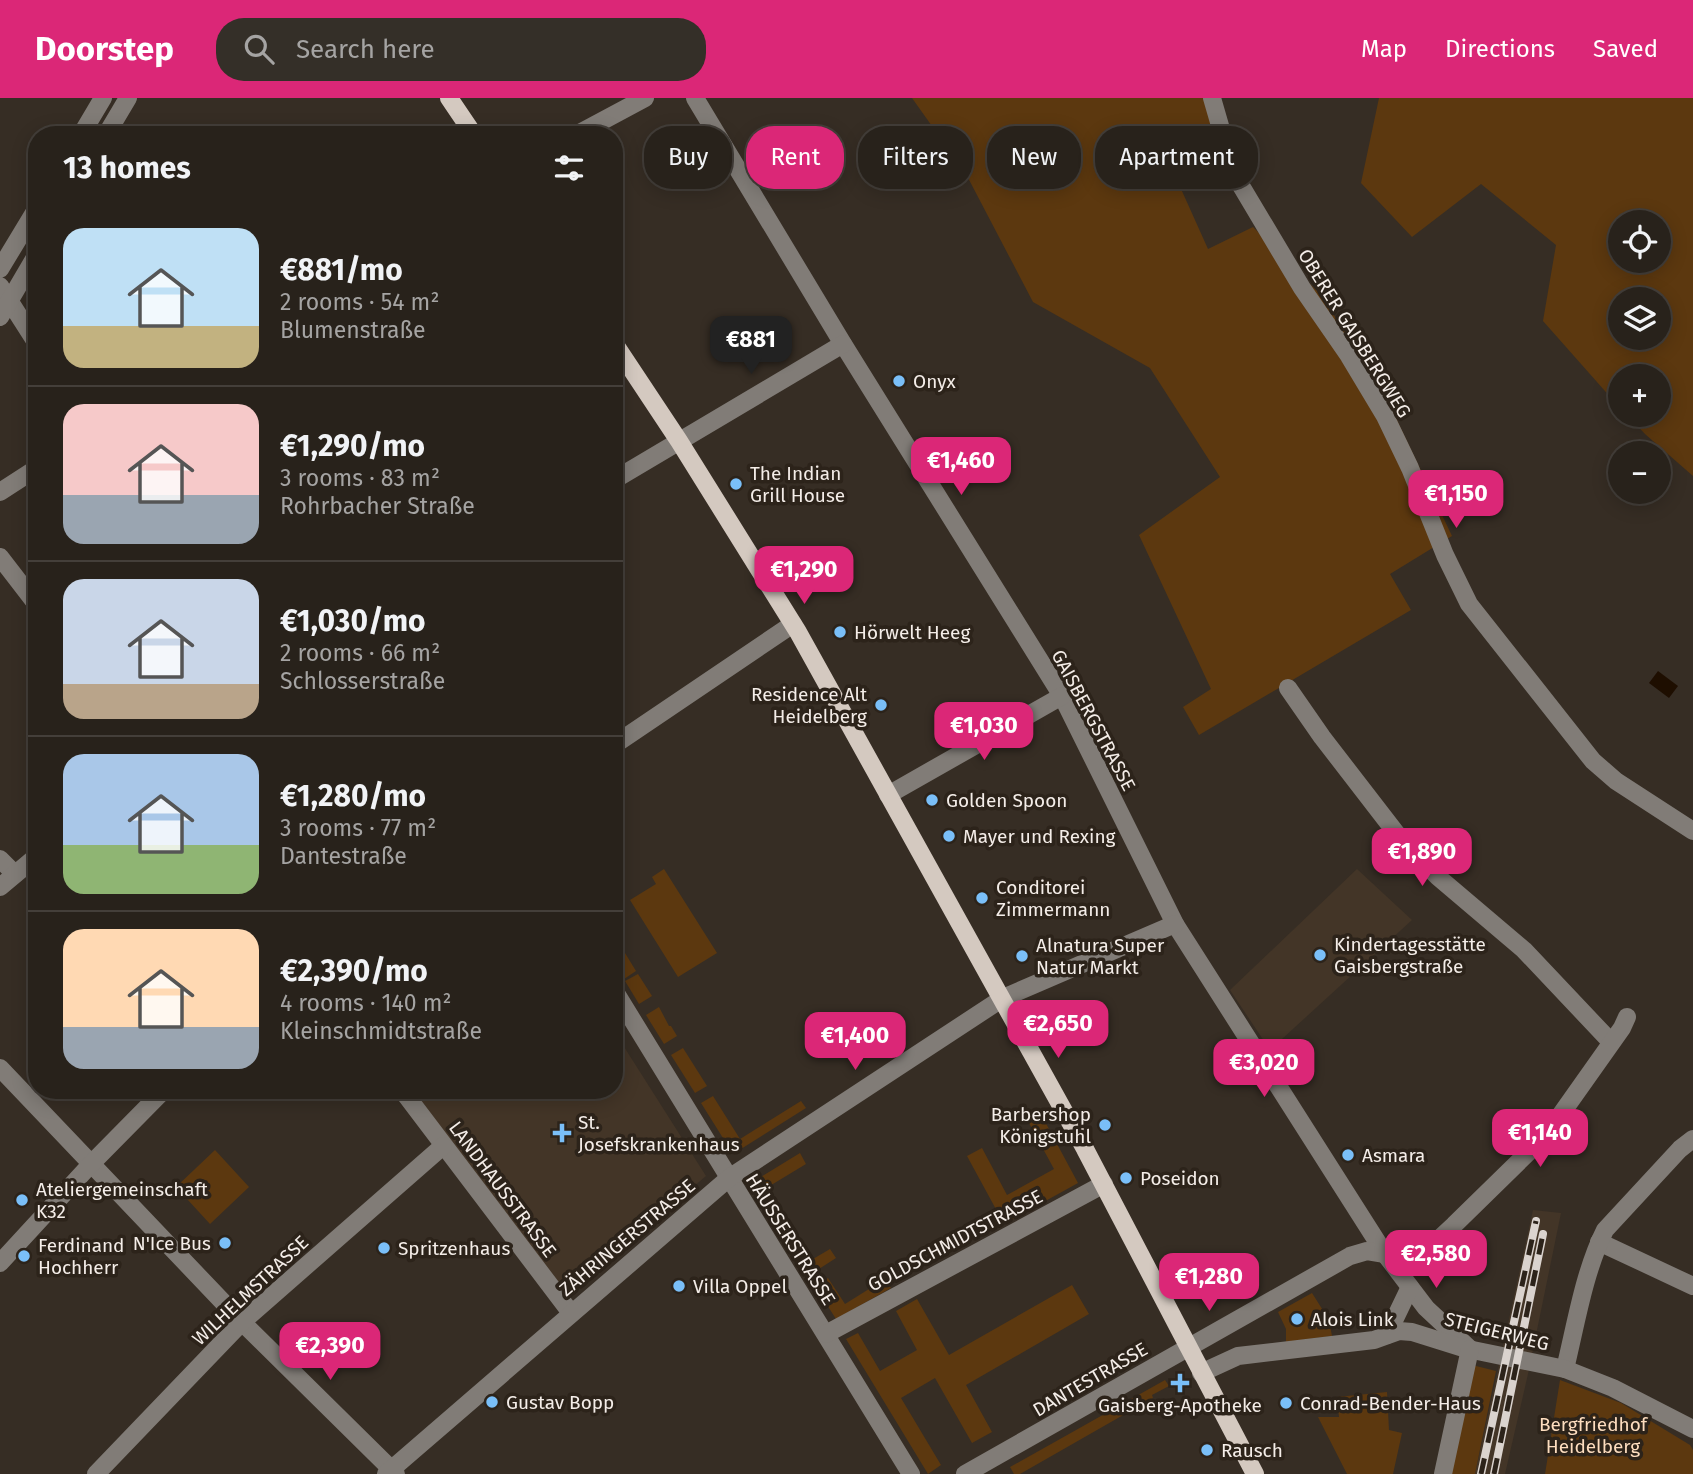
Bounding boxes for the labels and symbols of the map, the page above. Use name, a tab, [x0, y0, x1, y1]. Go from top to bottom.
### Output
street label: OBERER GAISBERGWEG	[1293, 245, 1416, 422]
pin: €881	[710, 316, 792, 376]
place label: Onyx	[913, 370, 956, 393]
marker: Onyx	[891, 373, 907, 389]
pin: €1,460	[904, 438, 1018, 497]
place label: The Indian Grill House	[750, 462, 845, 507]
pin: €1,150	[1399, 470, 1513, 530]
marker: The Indian Grill House	[728, 476, 744, 492]
pin: €1,290	[747, 546, 861, 606]
place label: Hörwelt Heeg	[854, 621, 970, 644]
marker: Hörwelt Heeg	[832, 624, 848, 640]
street label: GAISBERGSTRASSE	[1047, 646, 1140, 795]
place label: Residence Alt Heidelberg	[751, 683, 867, 728]
marker: Residence Alt Heidelberg	[873, 697, 889, 713]
pin: €1,030	[927, 702, 1041, 762]
place label: Golden Spoon	[946, 789, 1067, 812]
marker: Golden Spoon	[924, 792, 940, 808]
place label: Mayer und Rexing	[963, 825, 1116, 848]
marker: Mayer und Rexing	[941, 828, 957, 844]
pin: €1,890	[1365, 828, 1479, 888]
place label: Conditorei Zimmermann	[996, 876, 1110, 921]
marker: Conditorei Zimmermann	[974, 890, 990, 906]
place label: Kindertagesstätte Gaisbergstraße	[1334, 933, 1486, 978]
place label: Alnatura Super Natur Markt	[1036, 934, 1165, 979]
marker: Kindertagesstätte Gaisbergstraße	[1312, 947, 1328, 963]
marker: Alnatura Super Natur Markt	[1014, 948, 1030, 964]
pin: €2,650	[1001, 1000, 1115, 1060]
pin: €1,400	[798, 1012, 912, 1072]
pin: €3,020	[1207, 1040, 1321, 1099]
place label: Barbershop Königstuhl	[991, 1103, 1091, 1148]
pin: €1,140	[1483, 1110, 1597, 1169]
place label: St. Josefskrankenhaus	[578, 1111, 740, 1156]
street label: LANDHAUSSTRASSE	[444, 1117, 561, 1262]
marker: Barbershop Königstuhl	[1097, 1117, 1113, 1133]
marker: St. Josefskrankenhaus	[552, 1123, 572, 1143]
place label: Asmara	[1362, 1144, 1425, 1167]
marker: Asmara	[1340, 1147, 1356, 1163]
place label: Poseidon	[1140, 1167, 1220, 1190]
street label: HÄUSSERSTRASSE	[741, 1169, 840, 1309]
marker: Poseidon	[1118, 1170, 1134, 1186]
street label: ZÄHRINGERSTRASSE	[555, 1174, 700, 1301]
place label: Ateliergemeinschaft K32	[36, 1178, 208, 1223]
street label: GOLDSCHMIDTSTRASSE	[864, 1185, 1047, 1296]
marker: Ateliergemeinschaft K32	[14, 1192, 30, 1208]
pin: €2,580	[1379, 1230, 1493, 1290]
street label: WILHELMSTRASSE	[187, 1231, 313, 1350]
place label: N'Ice Bus	[133, 1232, 211, 1255]
place label: Ferdinand Hochherr	[38, 1234, 124, 1279]
marker: N'Ice Bus	[217, 1235, 233, 1251]
place label: Spritzenhaus	[398, 1237, 510, 1260]
marker: Spritzenhaus	[376, 1240, 392, 1256]
marker: Ferdinand Hochherr	[16, 1248, 32, 1264]
pin: €1,280	[1152, 1254, 1266, 1313]
place label: Villa Oppel	[693, 1275, 787, 1298]
marker: Villa Oppel	[671, 1278, 687, 1294]
street label: STEIGERWEG	[1442, 1307, 1551, 1356]
place label: Alois Link	[1311, 1308, 1394, 1331]
marker: Alois Link	[1289, 1311, 1305, 1327]
pin: €2,390	[273, 1322, 387, 1382]
street label: DANTESTRASSE	[1029, 1337, 1152, 1422]
marker: Gaisberg-Apotheke	[1172, 1375, 1188, 1391]
place label: Gustav Bopp	[506, 1391, 614, 1414]
place label: Conrad-Bender-Haus	[1300, 1392, 1481, 1415]
marker: Gustav Bopp	[484, 1394, 500, 1410]
place label: Gaisberg-Apotheke	[1098, 1394, 1262, 1417]
marker: Conrad-Bender-Haus	[1278, 1395, 1294, 1411]
park label: Bergfriedhof Heidelberg	[1539, 1413, 1649, 1458]
place label: Rausch	[1221, 1439, 1283, 1462]
marker: Rausch	[1199, 1442, 1215, 1458]

